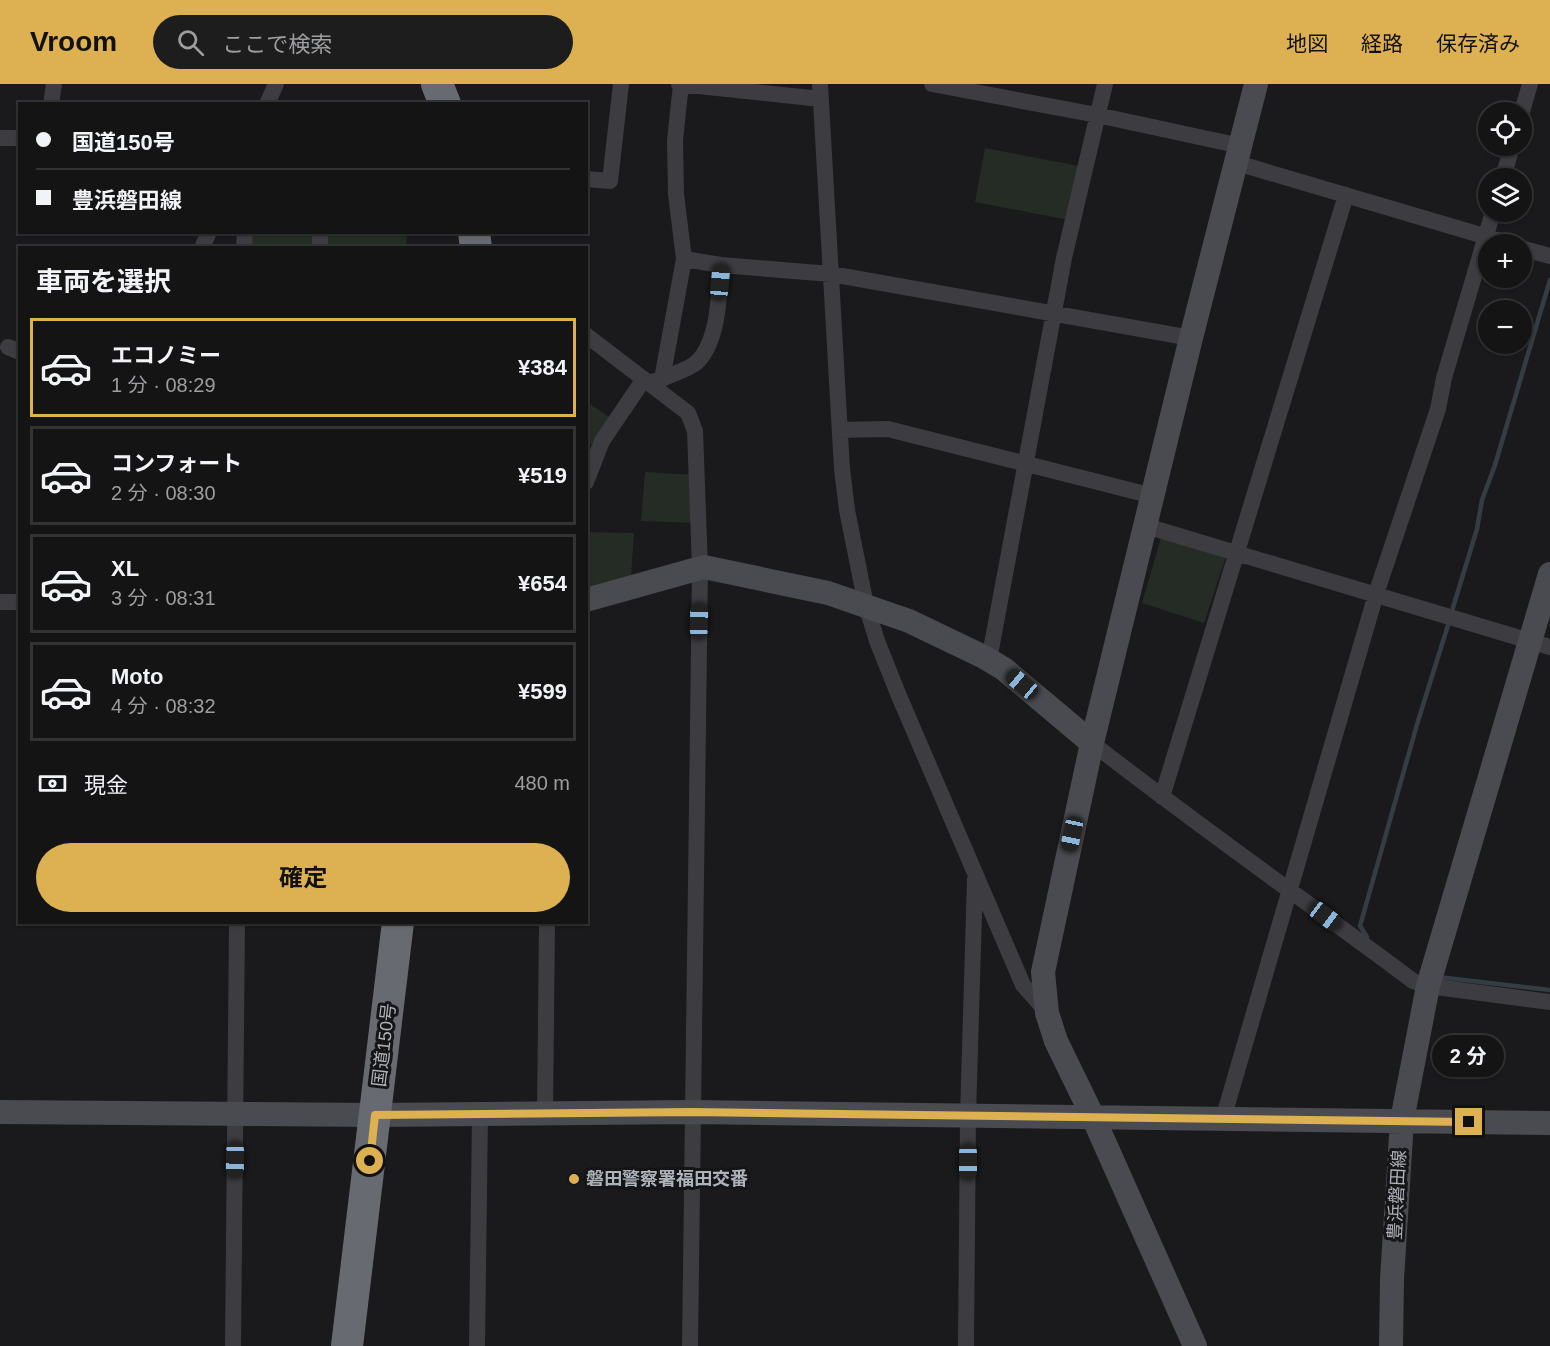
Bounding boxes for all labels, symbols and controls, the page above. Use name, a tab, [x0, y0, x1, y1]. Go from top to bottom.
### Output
search box	[153, 15, 573, 69]
text: Vroom	[30, 26, 117, 57]
icon: search	[174, 26, 207, 59]
text: ここで検索	[222, 32, 332, 57]
text: 地図	[1286, 32, 1328, 55]
text: 経路	[1361, 32, 1403, 55]
text: 保存済み	[1436, 32, 1520, 55]
map controls	[1478, 102, 1532, 354]
button: locate	[1478, 102, 1532, 156]
text: 国道150号	[72, 130, 175, 155]
button: layers	[1478, 168, 1532, 222]
text: 豊浜磐田線	[72, 188, 182, 213]
button: +	[1478, 234, 1532, 288]
car	[709, 263, 731, 301]
text: 車両を選択	[36, 267, 171, 297]
button: −	[1478, 300, 1532, 354]
icon: car	[39, 341, 93, 395]
text: エコノミー	[111, 343, 221, 368]
text: ¥384	[518, 355, 567, 380]
text: 1 分 · 08:29	[111, 374, 216, 396]
icon: car	[39, 449, 93, 503]
text: コンフォート	[111, 451, 242, 476]
text: ¥519	[518, 463, 567, 488]
text: 2 分 · 08:30	[111, 482, 216, 504]
text: XL	[111, 556, 139, 581]
icon: car	[39, 557, 93, 611]
text: ¥654	[518, 571, 567, 596]
text: 3 分 · 08:31	[111, 587, 216, 609]
car	[690, 603, 708, 639]
text: Moto	[111, 664, 164, 689]
icon: car	[39, 665, 93, 719]
car	[1002, 666, 1042, 702]
text: ¥599	[518, 679, 567, 704]
text: 4 分 · 08:32	[111, 695, 216, 717]
icon: cash	[36, 767, 69, 800]
text: 480 m	[514, 772, 570, 794]
text: 現金	[84, 773, 128, 798]
car	[1059, 815, 1085, 853]
button: 確定	[36, 843, 570, 912]
car	[1305, 898, 1345, 934]
street label: 国道150号	[369, 1002, 399, 1088]
callout: 2 分	[1433, 1035, 1505, 1077]
text: 2 分	[1450, 1045, 1486, 1067]
route end	[1455, 1108, 1482, 1135]
car	[226, 1142, 244, 1178]
car	[959, 1144, 977, 1180]
route start	[356, 1147, 383, 1174]
street label: 豊浜磐田線	[1385, 1150, 1409, 1240]
place label: 磐田警察署福田交番	[586, 1169, 748, 1189]
marker: 磐田警察署福田交番	[567, 1172, 581, 1186]

